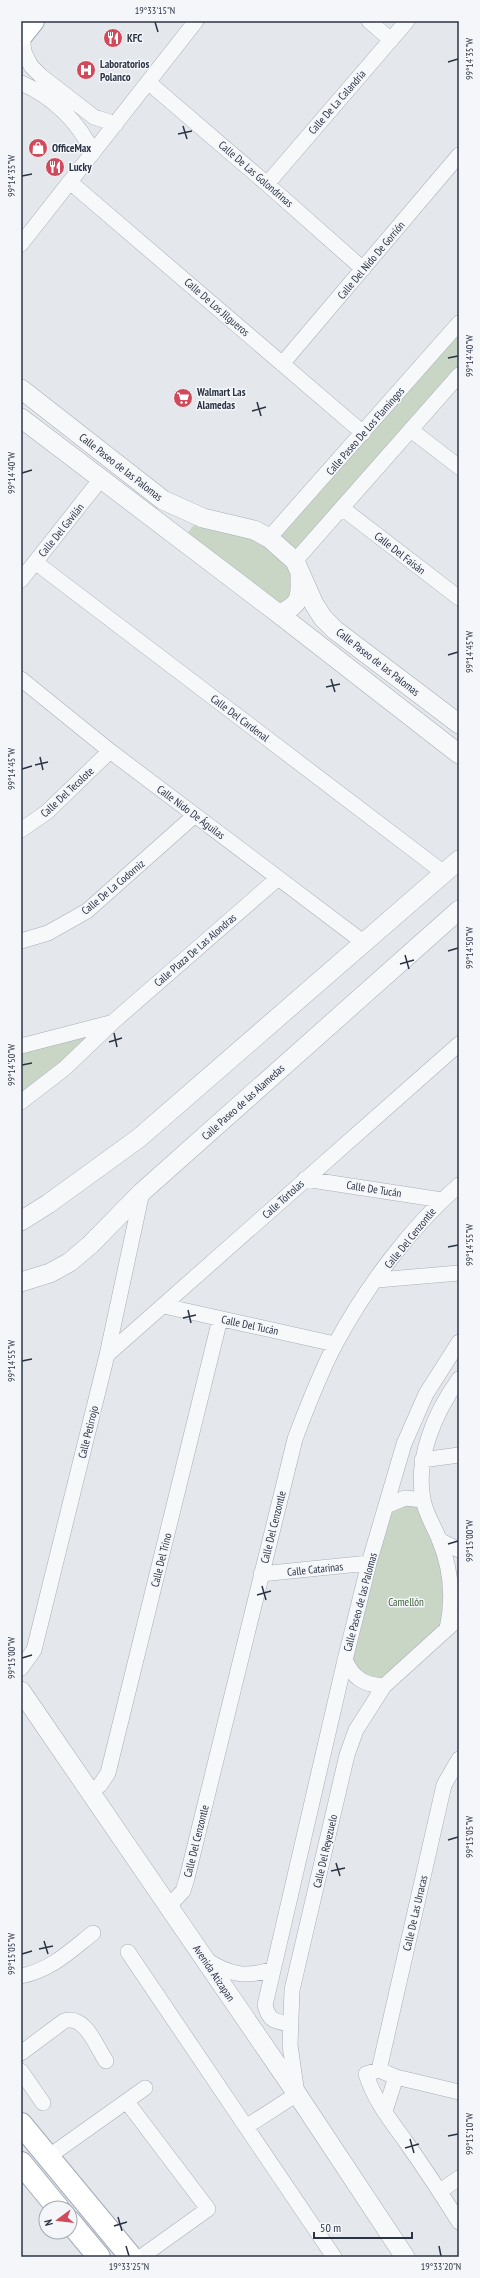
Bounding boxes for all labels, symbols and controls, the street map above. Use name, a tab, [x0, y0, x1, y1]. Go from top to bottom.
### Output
text: 19°33'15"N	[135, 4, 175, 17]
restaurant icon: KFC	[102, 27, 124, 49]
place label: KFC	[127, 31, 142, 45]
text: 99°14'35"W	[463, 38, 476, 80]
place label: Laboratorios Polanco	[100, 57, 149, 84]
hospital icon: Laboratorios Polanco	[75, 59, 97, 81]
street label: Calle De La Calandria	[305, 67, 369, 137]
shop icon: OfficeMax	[27, 137, 49, 159]
street label: Calle De Las Golondrinas	[216, 138, 296, 210]
place label: OfficeMax	[52, 141, 91, 155]
text: 99°14'35"W	[5, 155, 18, 197]
restaurant icon: Lucky	[44, 156, 66, 178]
place label: Lucky	[69, 160, 92, 174]
street label: Calle Del Nido De Gorrión	[334, 218, 408, 302]
street label: Calle De Los Jilgueros	[181, 275, 253, 339]
text: 99°14'40"W	[463, 335, 476, 377]
street label: Calle Paseo De Los Flamingos	[323, 384, 407, 478]
place label: Walmart Las Alamedas	[196, 385, 246, 412]
supermarket icon: Walmart Las Alamedas	[172, 387, 194, 409]
street label: Calle Paseo de las Palomas	[77, 430, 166, 504]
text: 99°14'40"W	[5, 452, 18, 494]
street label: Calle Del Gavilán	[35, 500, 87, 560]
street label: Calle Del Faisán	[372, 529, 428, 577]
street label: Calle Paseo de las Palomas	[334, 625, 423, 699]
text: 99°14'45"W	[463, 631, 476, 673]
street label: Calle Del Cardenal	[208, 691, 272, 745]
text: 99°14'45"W	[5, 748, 18, 790]
street label: Calle Del Tecolote	[37, 763, 97, 820]
street label: Calle Nido De Águilas	[154, 782, 228, 842]
street label: Calle De La Codorniz	[79, 856, 148, 918]
street label: Calle Plaza De Las Alondras	[151, 910, 239, 990]
text: 99°14'50"W	[463, 927, 476, 969]
text: 99°14'50"W	[5, 1044, 18, 1086]
street label: Calle Paseo de las Alamedas	[199, 1061, 288, 1143]
street label: Calle Tórtolas	[259, 1176, 307, 1221]
street label: Calle De Tucán	[345, 1178, 403, 1200]
street label: Calle Del Cenzontle	[381, 1204, 439, 1271]
text: 99°14'55"W	[463, 1224, 476, 1266]
street label: Calle Del Tucán	[220, 1312, 280, 1338]
text: 99°14'55"W	[5, 1340, 18, 1382]
street label: Calle Petirrojo	[75, 1404, 101, 1460]
street label: Calle Del Cenzontle	[257, 1489, 289, 1565]
text: 99°15'00"W	[463, 1520, 476, 1562]
street label: Calle Del Trino	[148, 1531, 175, 1588]
street label: Calle Paseo de las Palomas	[340, 1551, 380, 1653]
street label: Calle Catarinas	[286, 1559, 344, 1579]
park label: Camellón	[388, 1595, 424, 1609]
text: 99°15'00"W	[5, 1637, 18, 1679]
street label: Calle Del Cenzontle	[180, 1803, 212, 1879]
street label: Calle Del Reyezuelo	[310, 1813, 340, 1889]
text: 99°15'05"W	[463, 1816, 476, 1858]
street label: Calle De Las Urracas	[400, 1874, 431, 1952]
text: 99°15'05"W	[5, 1933, 18, 1975]
street label: Avenida Atizapan	[190, 1942, 238, 2004]
text: 99°15'10"W	[463, 2113, 476, 2155]
north arrow	[38, 2200, 78, 2240]
scale bar	[314, 2214, 412, 2240]
text: N	[41, 2218, 56, 2227]
text: 50 m	[320, 2220, 341, 2235]
text: 19°33'25"N	[109, 2260, 149, 2273]
text: 19°33'20"N	[421, 2260, 461, 2273]

